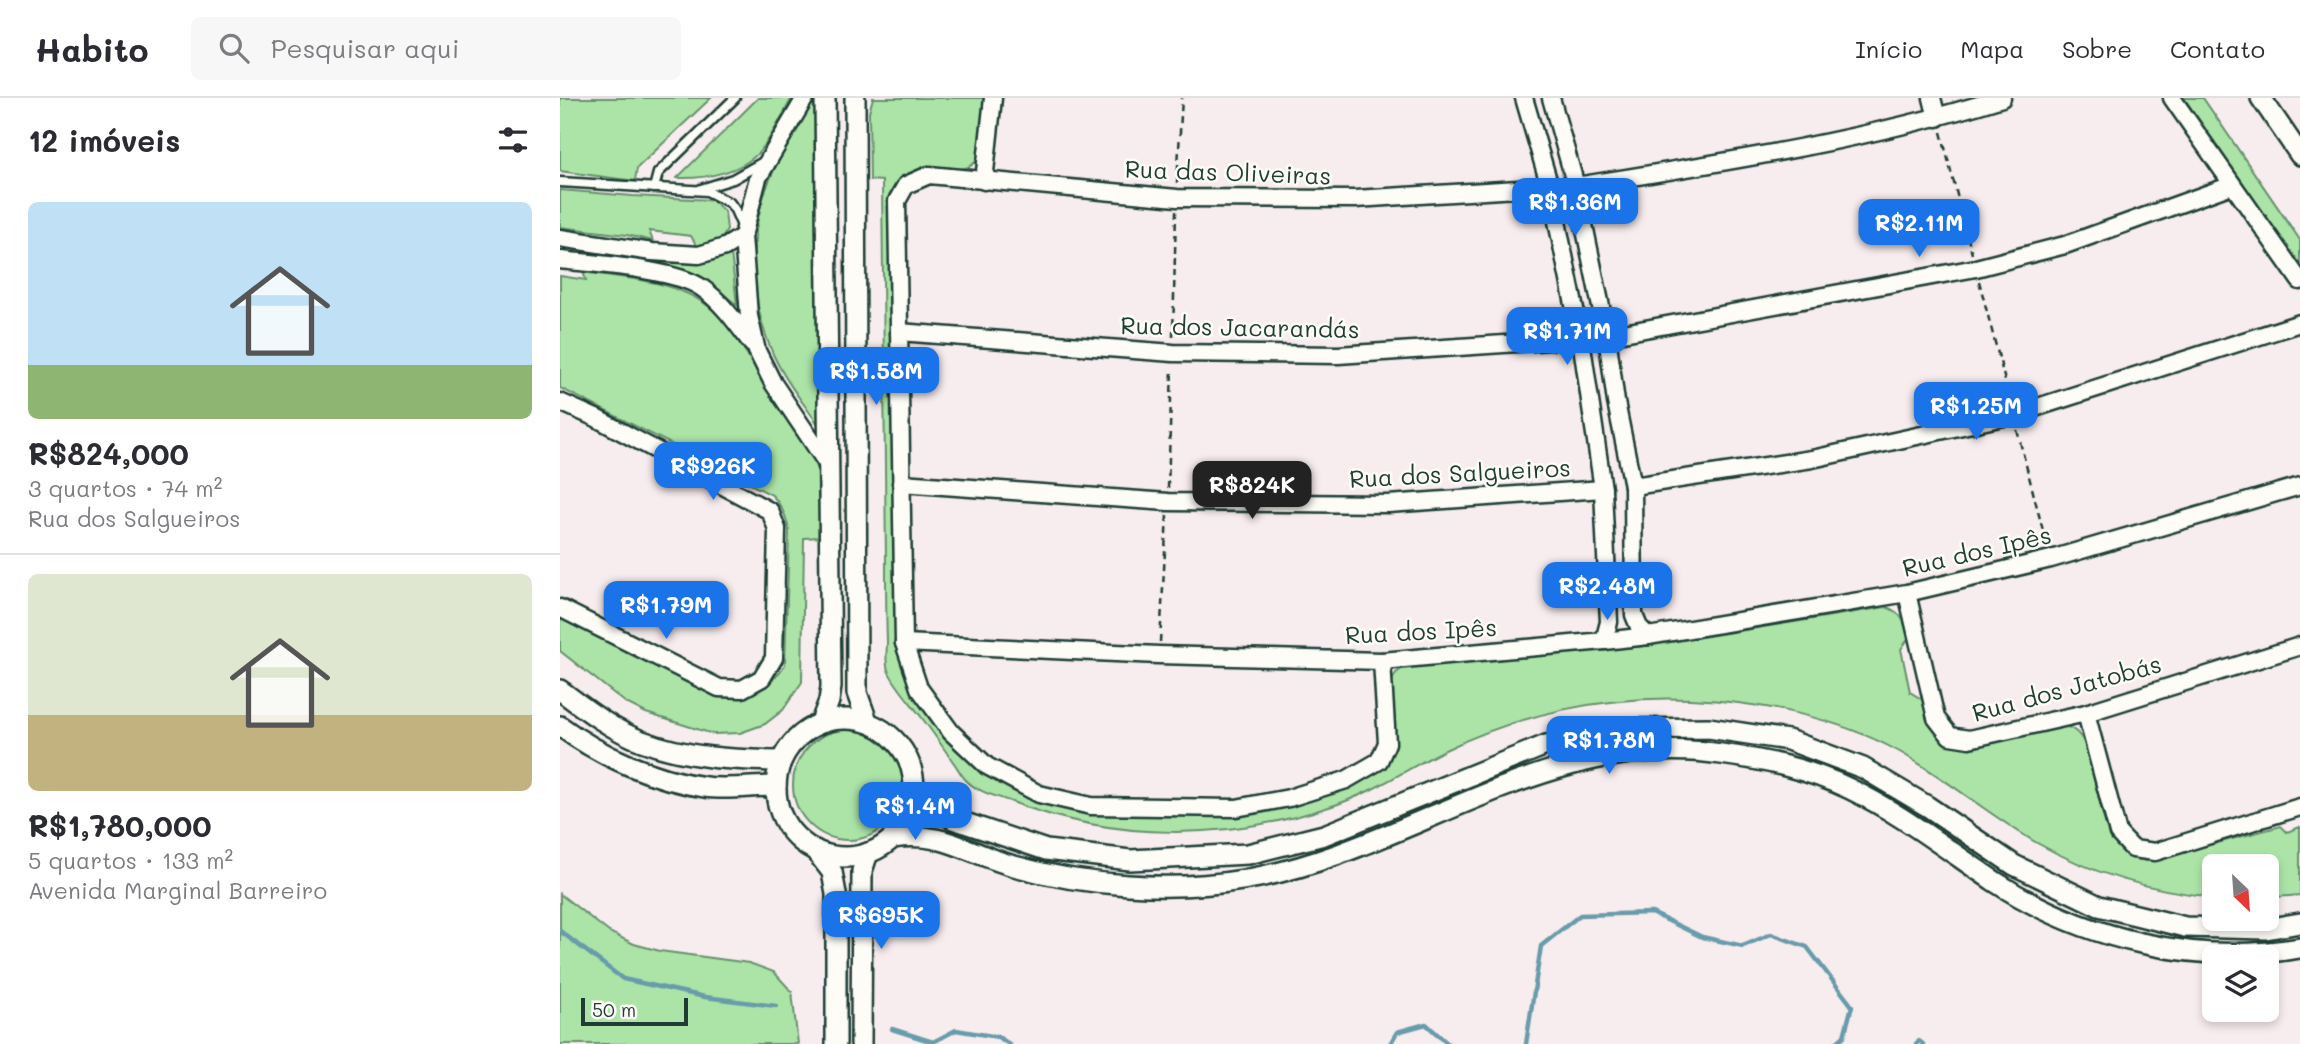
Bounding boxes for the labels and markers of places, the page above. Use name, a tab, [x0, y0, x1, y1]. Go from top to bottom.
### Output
pin: R$1.36M	[1510, 178, 1640, 238]
pin: R$2.11M	[1854, 200, 1984, 259]
pin: R$1.71M	[1502, 308, 1632, 367]
pin: R$1.58M	[811, 348, 941, 407]
pin: R$1.25M	[1911, 382, 2041, 442]
pin: R$926K	[656, 442, 770, 502]
pin: R$824K	[1195, 462, 1309, 521]
pin: R$2.48M	[1542, 562, 1672, 622]
pin: R$1.79M	[601, 582, 731, 641]
pin: R$1.78M	[1544, 716, 1674, 776]
pin: R$1.4M	[858, 782, 972, 842]
pin: R$695K	[824, 892, 938, 951]

